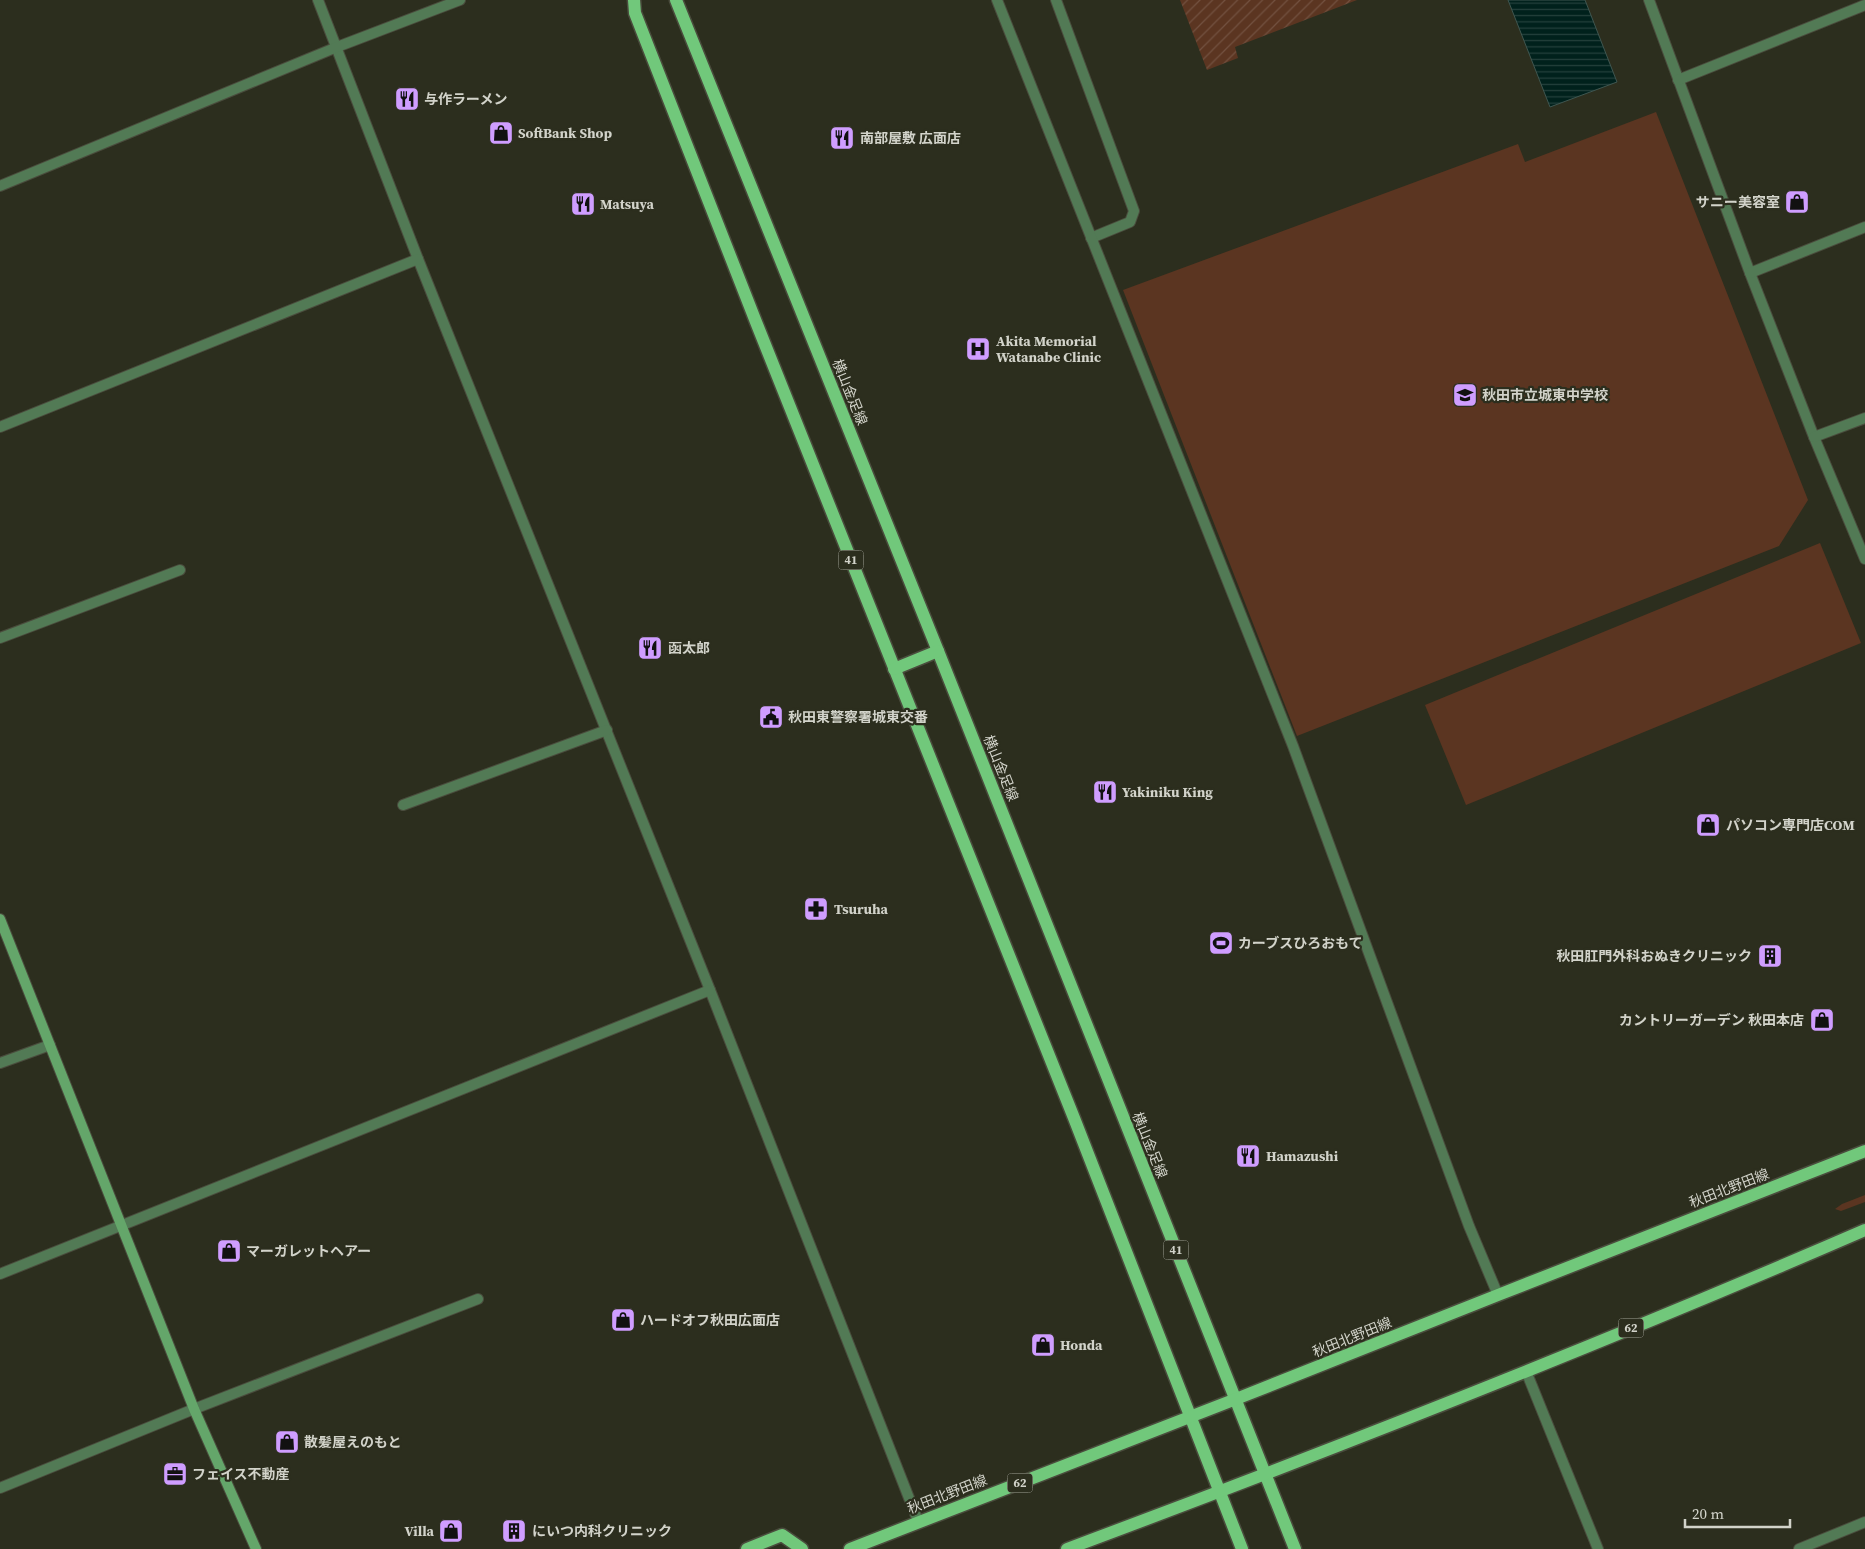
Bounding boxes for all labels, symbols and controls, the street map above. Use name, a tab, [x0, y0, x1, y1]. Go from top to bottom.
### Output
restaurant icon: 与作ラーメン	[394, 86, 420, 112]
place label: 与作ラーメン	[424, 89, 507, 109]
shop icon: SoftBank Shop	[488, 120, 514, 146]
place label: SoftBank Shop	[518, 123, 612, 143]
restaurant icon: 南部屋敷 広面店	[829, 125, 855, 151]
place label: 南部屋敷 広面店	[860, 128, 961, 148]
shop icon: サニー美容室	[1784, 189, 1810, 215]
restaurant icon: Matsuya	[570, 191, 596, 217]
place label: サニー美容室	[1696, 192, 1780, 212]
place label: Matsuya	[600, 194, 655, 214]
place label: Akita Memorial Watanabe Clinic	[996, 331, 1101, 367]
hospital icon: Akita Memorial Watanabe Clinic	[965, 336, 991, 362]
street label: 横山金足線	[828, 356, 872, 428]
school or university icon: 秋田市立城東中学校	[1452, 382, 1478, 408]
place label: 秋田市立城東中学校	[1482, 385, 1608, 405]
road number: 41	[838, 550, 864, 570]
restaurant icon: 函太郎	[637, 635, 663, 661]
place label: 函太郎	[668, 638, 710, 658]
public building icon: 秋田東警察署城東交番	[758, 704, 784, 730]
place label: 秋田東警察署城東交番	[788, 707, 928, 727]
street label: 横山金足線	[979, 732, 1023, 804]
restaurant icon: Yakiniku King	[1092, 779, 1118, 805]
place label: Yakiniku King	[1122, 782, 1213, 802]
shop icon: パソコン専門店COM	[1695, 812, 1721, 838]
place label: パソコン専門店COM	[1726, 815, 1855, 835]
pharmacy icon: Tsuruha	[803, 896, 829, 922]
place label: Tsuruha	[834, 899, 888, 919]
sports icon: カーブスひろおもて	[1208, 930, 1234, 956]
place label: カーブスひろおもて	[1238, 933, 1363, 953]
building icon: 秋田肛門外科おぬきクリニック	[1757, 943, 1783, 969]
place label: 秋田肛門外科おぬきクリニック	[1556, 946, 1752, 966]
shop icon: カントリーガーデン 秋田本店	[1809, 1007, 1835, 1033]
place label: カントリーガーデン 秋田本店	[1619, 1010, 1804, 1030]
street label: 横山金足線	[1128, 1109, 1172, 1181]
restaurant icon: Hamazushi	[1235, 1143, 1261, 1169]
place label: Hamazushi	[1266, 1146, 1339, 1166]
street label: 秋田北野田線	[1686, 1164, 1772, 1212]
shop icon: マーガレットヘアー	[216, 1238, 242, 1264]
road number: 41	[1164, 1240, 1188, 1260]
place label: マーガレットヘアー	[246, 1241, 371, 1261]
shop icon: ハードオフ秋田広面店	[610, 1307, 636, 1333]
place label: ハードオフ秋田広面店	[640, 1310, 780, 1330]
street label: 秋田北野田線	[1309, 1312, 1395, 1362]
road number: 62	[1618, 1319, 1644, 1338]
shop icon: Honda	[1030, 1332, 1056, 1358]
place label: Honda	[1060, 1335, 1103, 1355]
shop icon: 散髪屋えのもと	[274, 1429, 300, 1455]
place label: 散髪屋えのもと	[304, 1432, 402, 1452]
office icon: フェイス不動産	[162, 1461, 188, 1487]
place label: フェイス不動産	[192, 1464, 290, 1484]
street label: 秋田北野田線	[904, 1470, 990, 1518]
road number: 62	[1008, 1474, 1032, 1492]
scale bar	[1685, 1496, 1790, 1528]
text: 20 m	[1692, 1503, 1724, 1524]
shop icon: Villa	[438, 1518, 464, 1544]
building icon: にいつ内科クリニック	[501, 1518, 527, 1544]
place label: Villa	[405, 1521, 435, 1541]
place label: にいつ内科クリニック	[532, 1521, 672, 1541]

